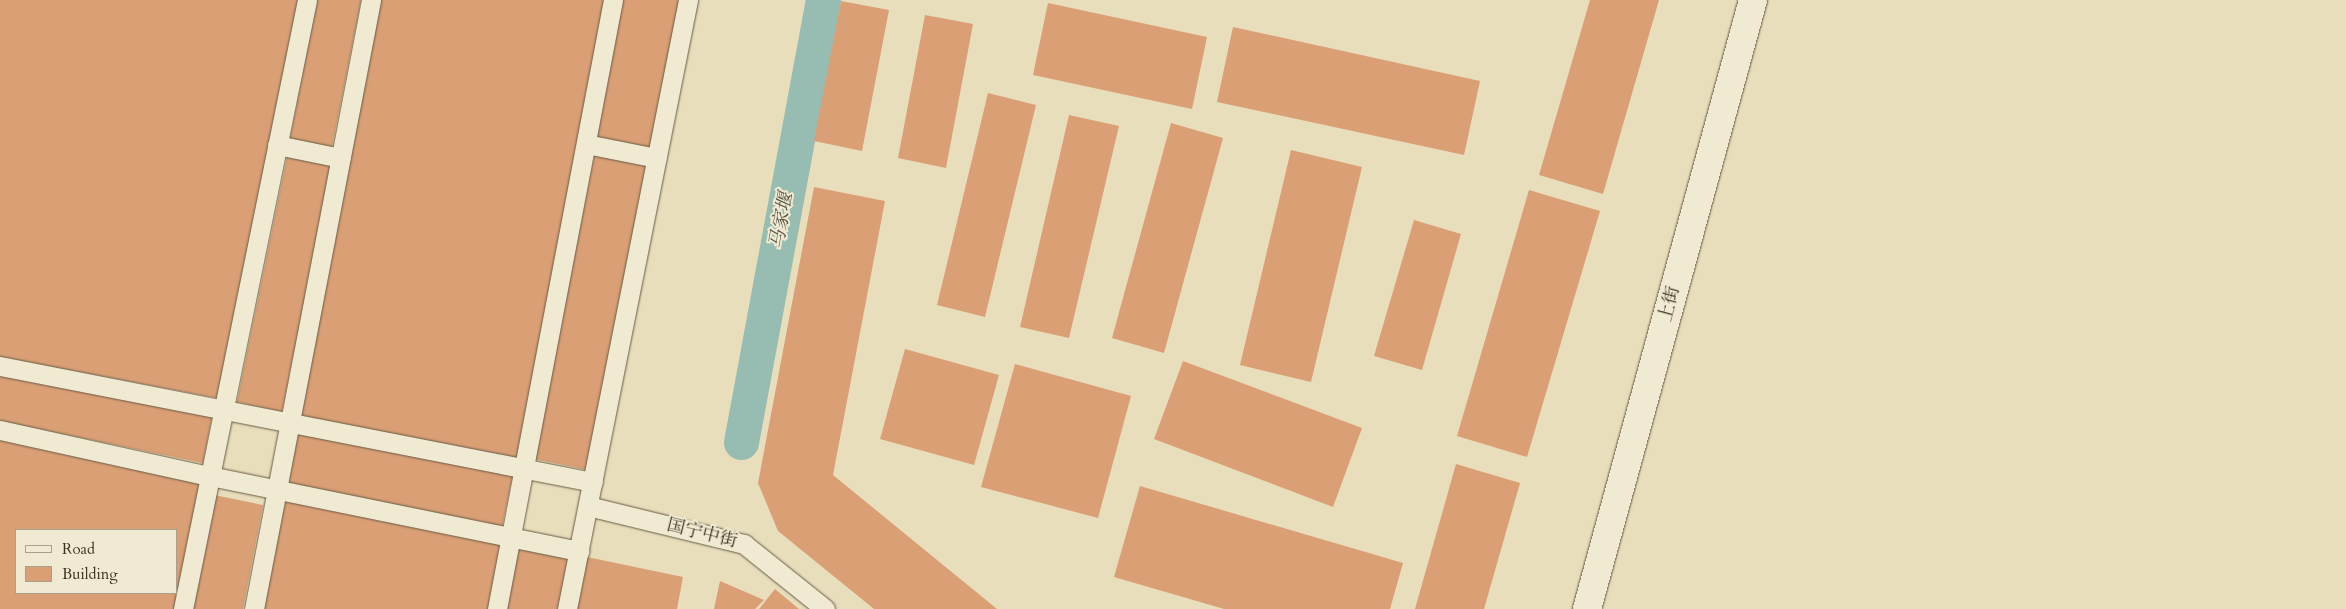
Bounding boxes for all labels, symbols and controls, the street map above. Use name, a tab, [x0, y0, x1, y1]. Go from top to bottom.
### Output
water label: 马家堰	[766, 191, 798, 251]
street label: 上街	[1655, 284, 1685, 324]
street label: 国宁中街	[664, 515, 740, 553]
legend	[15, 529, 178, 594]
text: Road	[62, 539, 95, 559]
text: Building	[62, 564, 118, 584]

